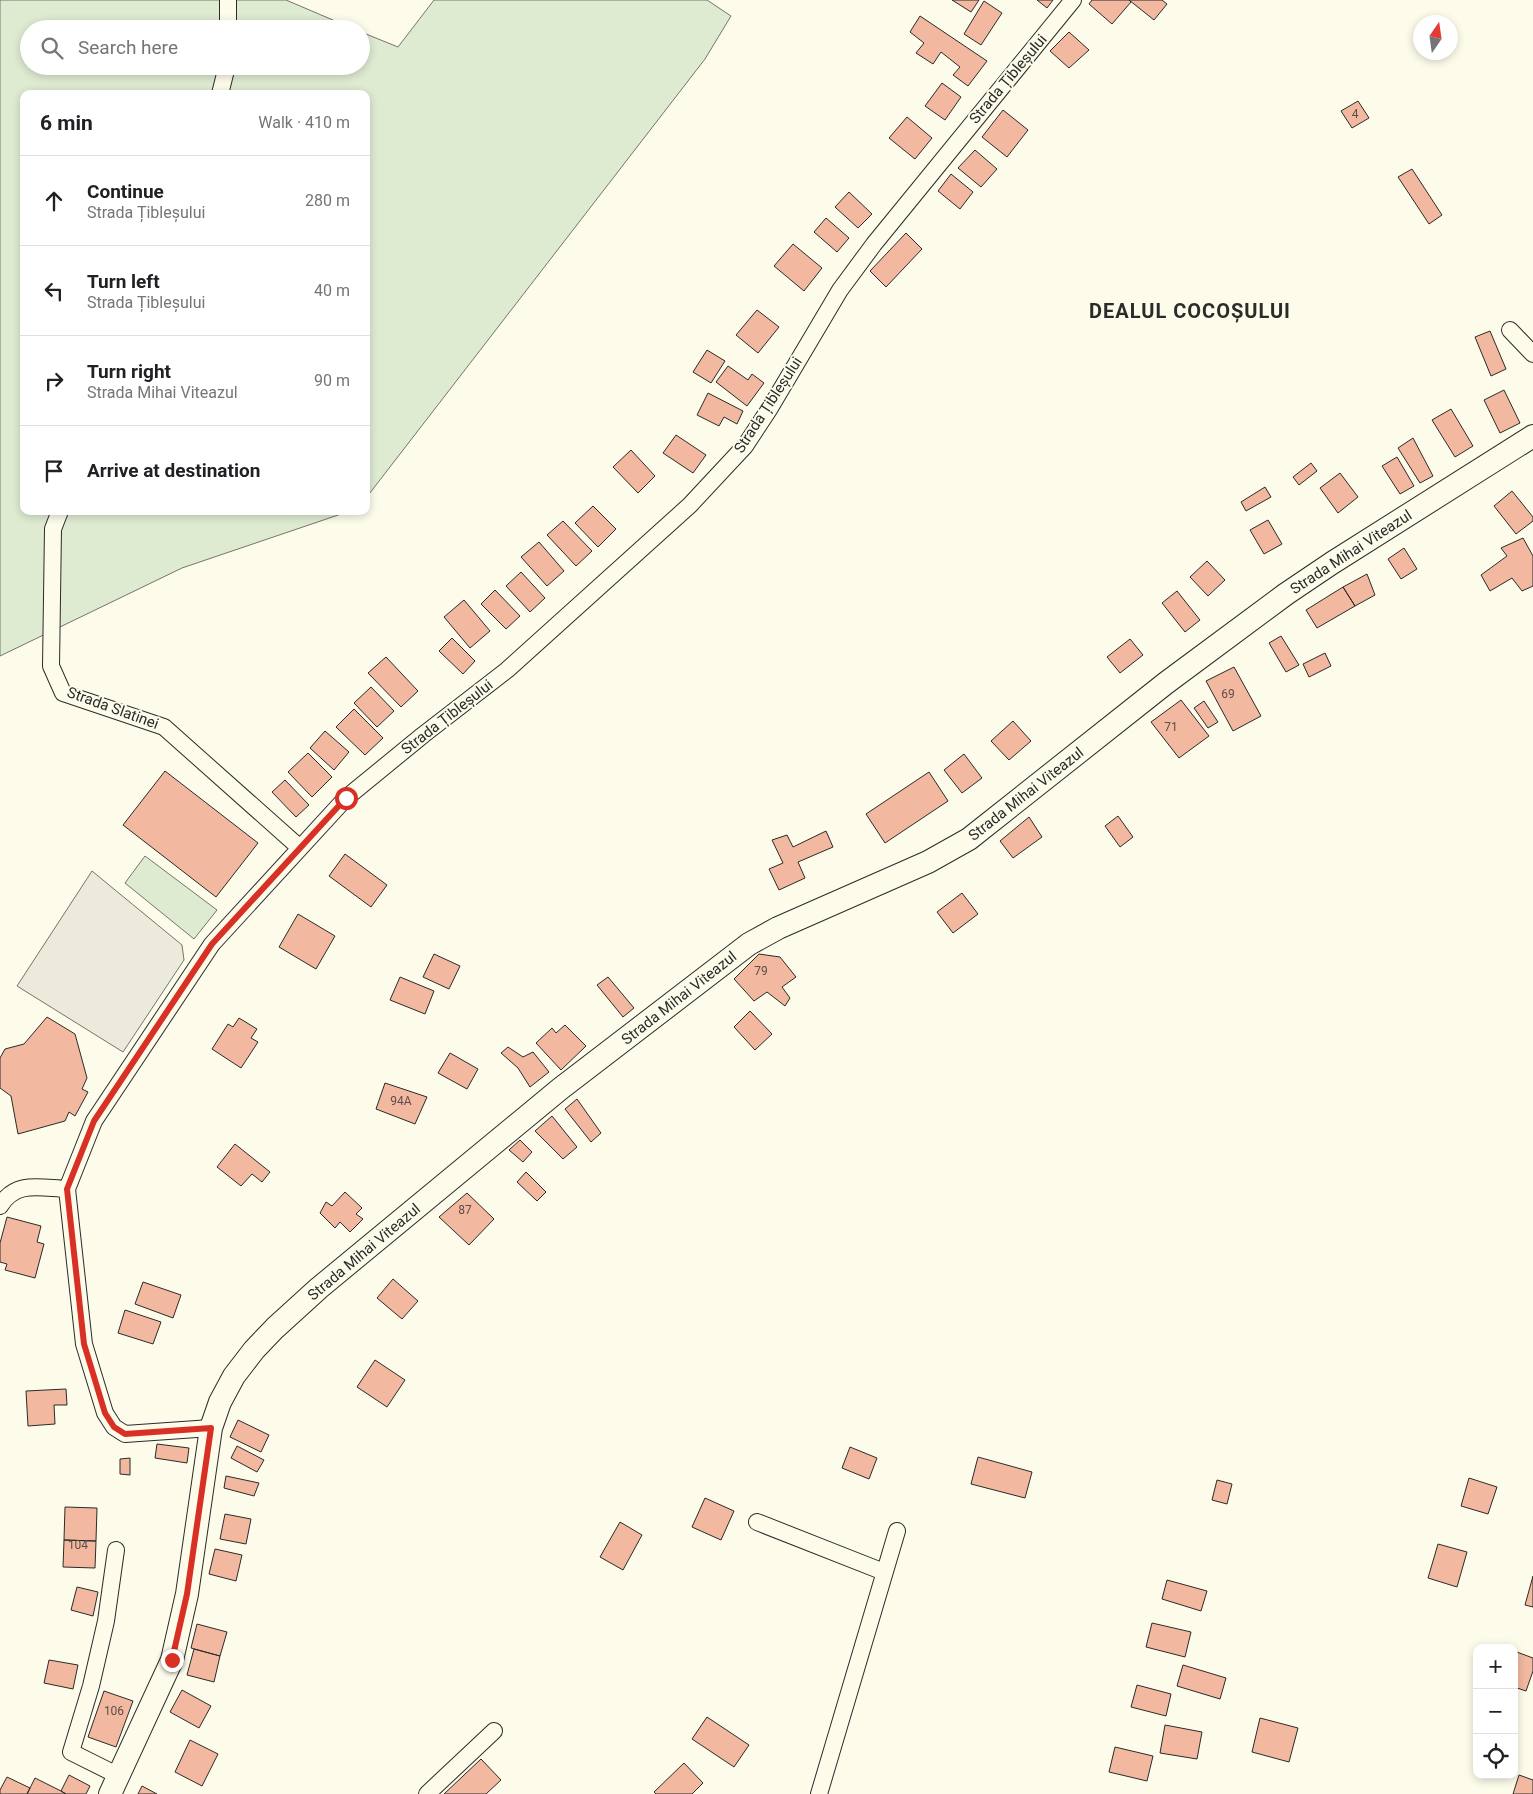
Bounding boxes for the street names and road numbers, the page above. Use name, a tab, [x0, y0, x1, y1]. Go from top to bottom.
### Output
street label: Strada Țibleșului	[965, 31, 1051, 127]
street label: Strada Țibleșului	[730, 354, 806, 456]
street label: Strada Mihai Viteazul	[1287, 506, 1415, 598]
street label: Strada Țibleșului	[398, 676, 496, 758]
street label: Strada Slatinei	[65, 683, 161, 733]
street label: Strada Mihai Viteazul	[965, 743, 1087, 845]
street label: Strada Mihai Viteazul	[618, 947, 740, 1049]
street label: Strada Mihai Viteazul	[304, 1200, 424, 1304]

